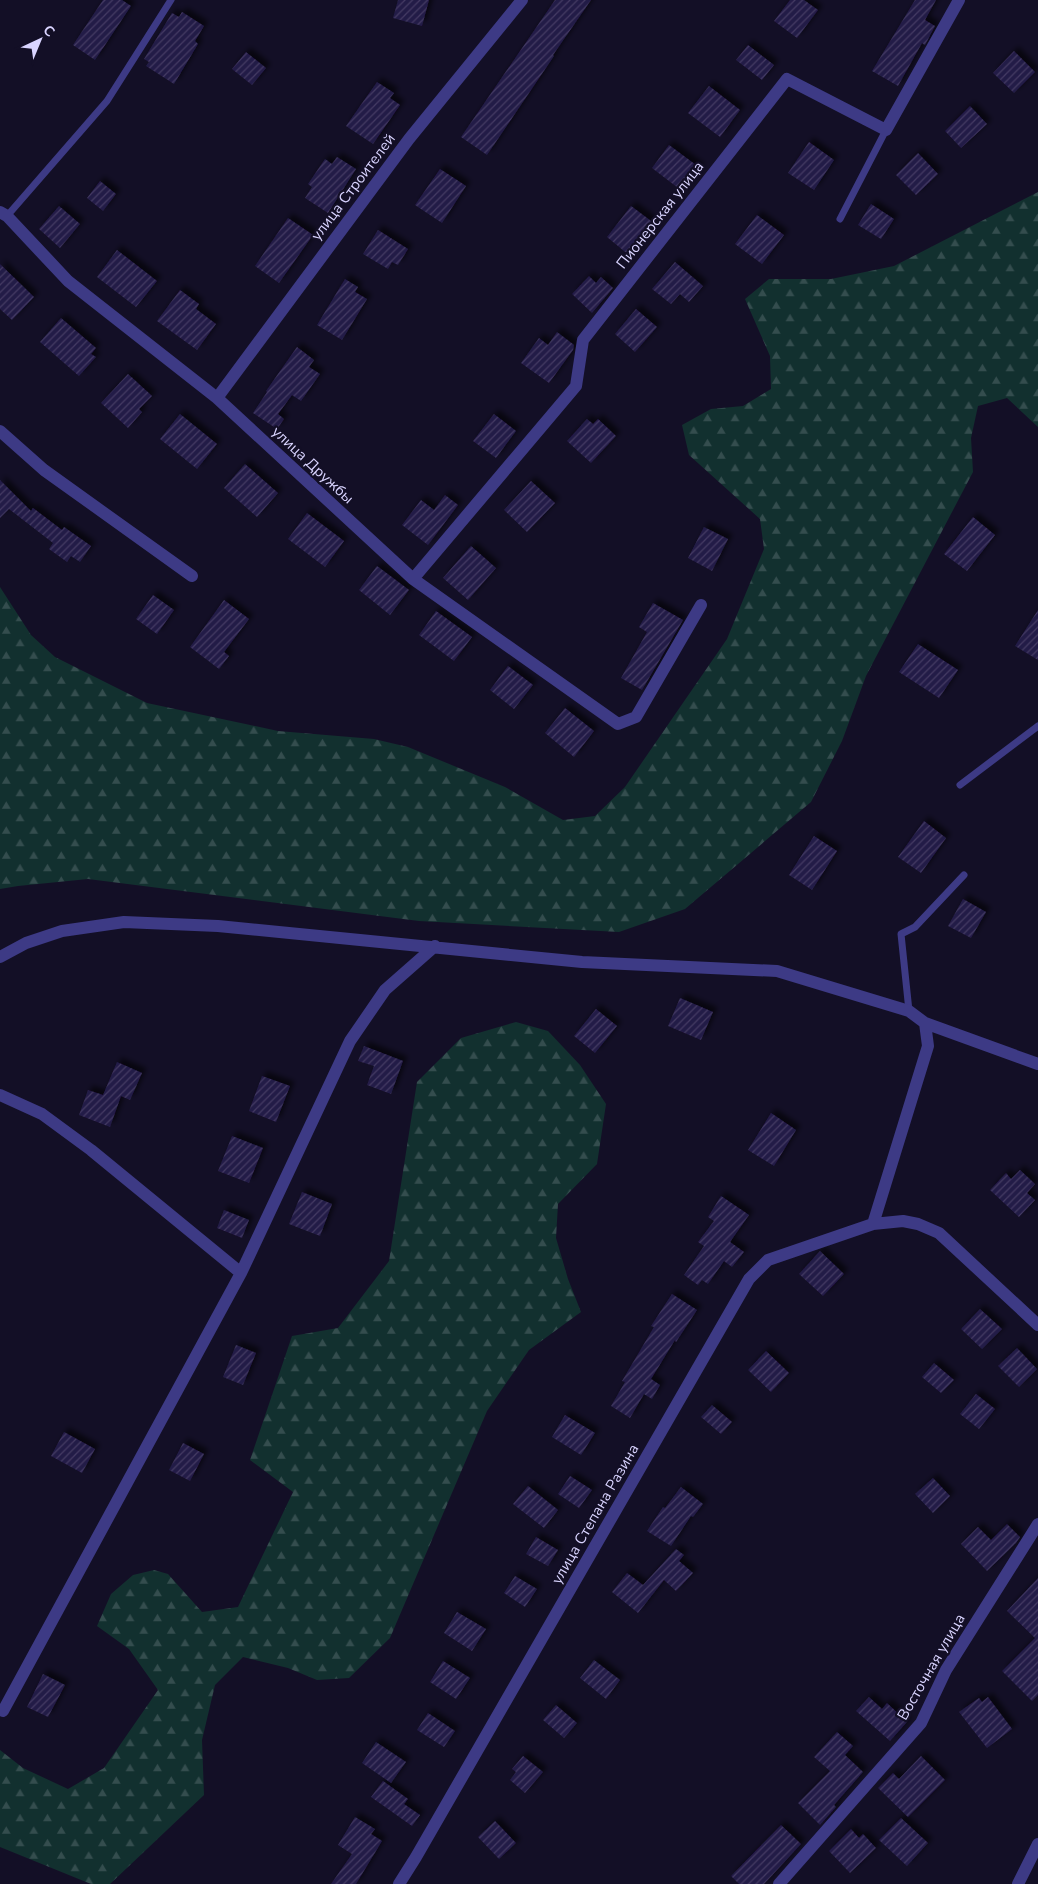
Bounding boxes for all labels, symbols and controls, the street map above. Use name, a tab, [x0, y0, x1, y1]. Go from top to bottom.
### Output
north arrow	[15, 15, 65, 65]
text: С	[39, 21, 59, 41]
street label: улица Строителей	[306, 130, 400, 244]
street label: Пионерская улица	[612, 157, 708, 273]
street label: улица Дружбы	[268, 422, 358, 508]
street label: улица Степана Разина	[547, 1440, 643, 1588]
street label: Восточная улица	[892, 1610, 970, 1724]

